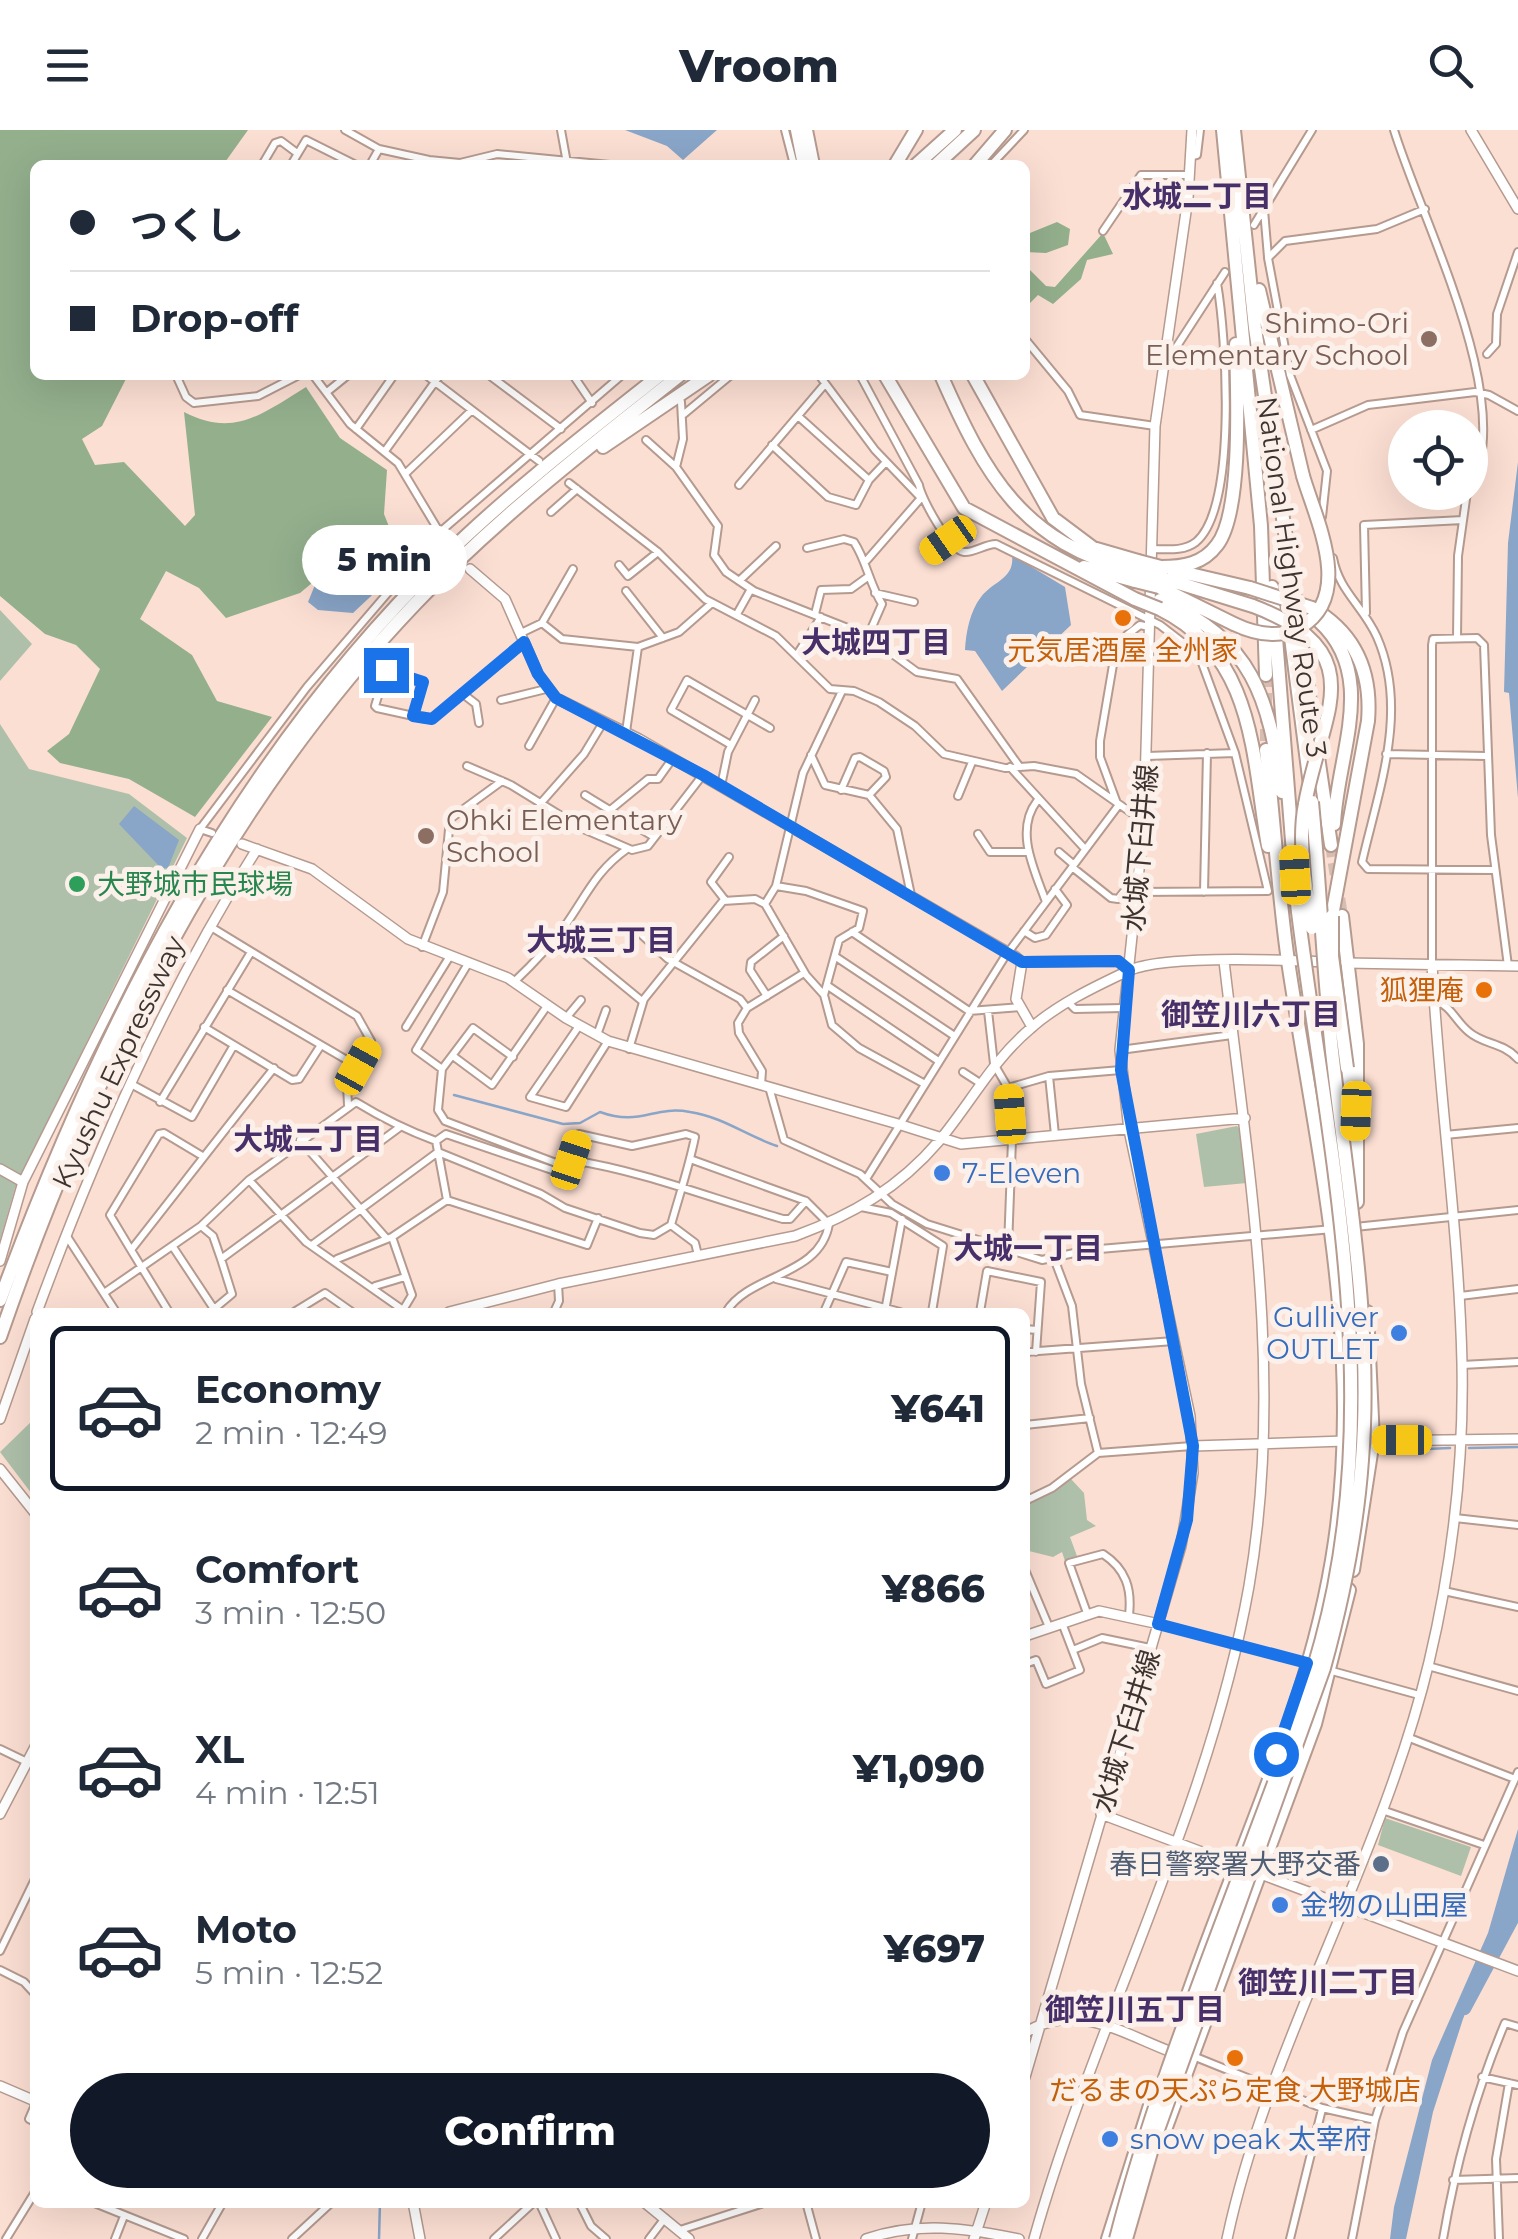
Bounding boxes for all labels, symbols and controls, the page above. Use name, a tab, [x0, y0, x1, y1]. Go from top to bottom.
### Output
icon: menu	[40, 38, 95, 93]
text: Vroom	[679, 38, 839, 93]
icon: search	[1423, 38, 1478, 93]
district label: 水城二丁目	[1122, 178, 1272, 215]
text: つくし	[130, 202, 244, 249]
text: Drop-off	[130, 295, 299, 342]
place label: Shimo-Ori Elementary School	[1145, 306, 1409, 372]
marker: Shimo-Ori Elementary School	[1418, 328, 1440, 350]
street label: National Highway Route 3	[1250, 394, 1334, 760]
map controls	[1388, 410, 1488, 510]
button: locate	[1388, 410, 1488, 510]
car	[915, 511, 981, 569]
callout: 5 min	[304, 525, 468, 595]
text: 5 min	[337, 540, 432, 579]
marker: 元気居酒屋 全州家	[1112, 607, 1134, 629]
district label: 大城四丁目	[801, 624, 951, 661]
place label: 元気居酒屋 全州家	[1007, 633, 1239, 667]
route end	[364, 648, 409, 693]
street label: 水城下臼井線	[1116, 763, 1164, 933]
place label: Ohki Elementary School	[446, 803, 683, 869]
marker: Ohki Elementary School	[415, 825, 437, 847]
car	[1278, 844, 1312, 906]
place label: 大野城市民球場	[97, 867, 293, 901]
marker: 大野城市民球場	[66, 873, 88, 895]
district label: 大城三丁目	[526, 922, 676, 959]
street label: Kyushu Expressway	[44, 929, 192, 1194]
place label: 狐狸庵	[1380, 973, 1464, 1007]
marker: 狐狸庵	[1473, 979, 1495, 1001]
district label: 御笠川六丁目	[1161, 996, 1341, 1033]
car	[330, 1032, 386, 1100]
car	[1340, 1080, 1372, 1142]
car	[993, 1083, 1027, 1145]
district label: 大城二丁目	[233, 1121, 383, 1158]
car	[547, 1127, 595, 1193]
place label: 7-Eleven	[962, 1156, 1081, 1190]
marker: 7-Eleven	[931, 1162, 953, 1184]
district label: 大城一丁目	[953, 1230, 1103, 1267]
place label: Gulliver OUTLET	[1266, 1300, 1379, 1366]
marker: Gulliver OUTLET	[1388, 1322, 1410, 1344]
icon: car	[75, 1364, 165, 1454]
text: Economy	[195, 1366, 381, 1413]
text: ¥641	[891, 1385, 985, 1432]
text: 2 min · 12:49	[195, 1413, 388, 1452]
car	[1372, 1425, 1432, 1455]
icon: car	[75, 1544, 165, 1634]
text: Comfort	[195, 1546, 359, 1593]
text: ¥866	[882, 1565, 985, 1612]
text: 3 min · 12:50	[195, 1593, 386, 1632]
street label: 水城下臼井線	[1085, 1646, 1167, 1816]
icon: car	[75, 1724, 165, 1814]
text: XL	[195, 1726, 244, 1773]
route start	[1254, 1732, 1299, 1777]
text: ¥1,090	[853, 1745, 985, 1792]
text: 4 min · 12:51	[195, 1773, 380, 1812]
place label: 春日警察署大野交番	[1109, 1847, 1361, 1881]
marker: 春日警察署大野交番	[1370, 1853, 1392, 1875]
place label: 金物の山田屋	[1300, 1888, 1468, 1922]
marker: 金物の山田屋	[1269, 1894, 1291, 1916]
icon: car	[75, 1904, 165, 1994]
text: Moto	[195, 1906, 297, 1953]
text: ¥697	[884, 1925, 985, 1972]
text: 5 min · 12:52	[195, 1953, 383, 1992]
district label: 御笠川二丁目	[1238, 1964, 1418, 2001]
district label: 御笠川五丁目	[1045, 1991, 1225, 2028]
marker: だるまの天ぷら定食 大野城店	[1224, 2047, 1246, 2069]
button: Confirm	[70, 2073, 990, 2188]
place label: だるまの天ぷら定食 大野城店	[1049, 2073, 1421, 2107]
place label: snow peak 太宰府	[1130, 2122, 1372, 2156]
marker: snow peak 太宰府	[1099, 2128, 1121, 2150]

